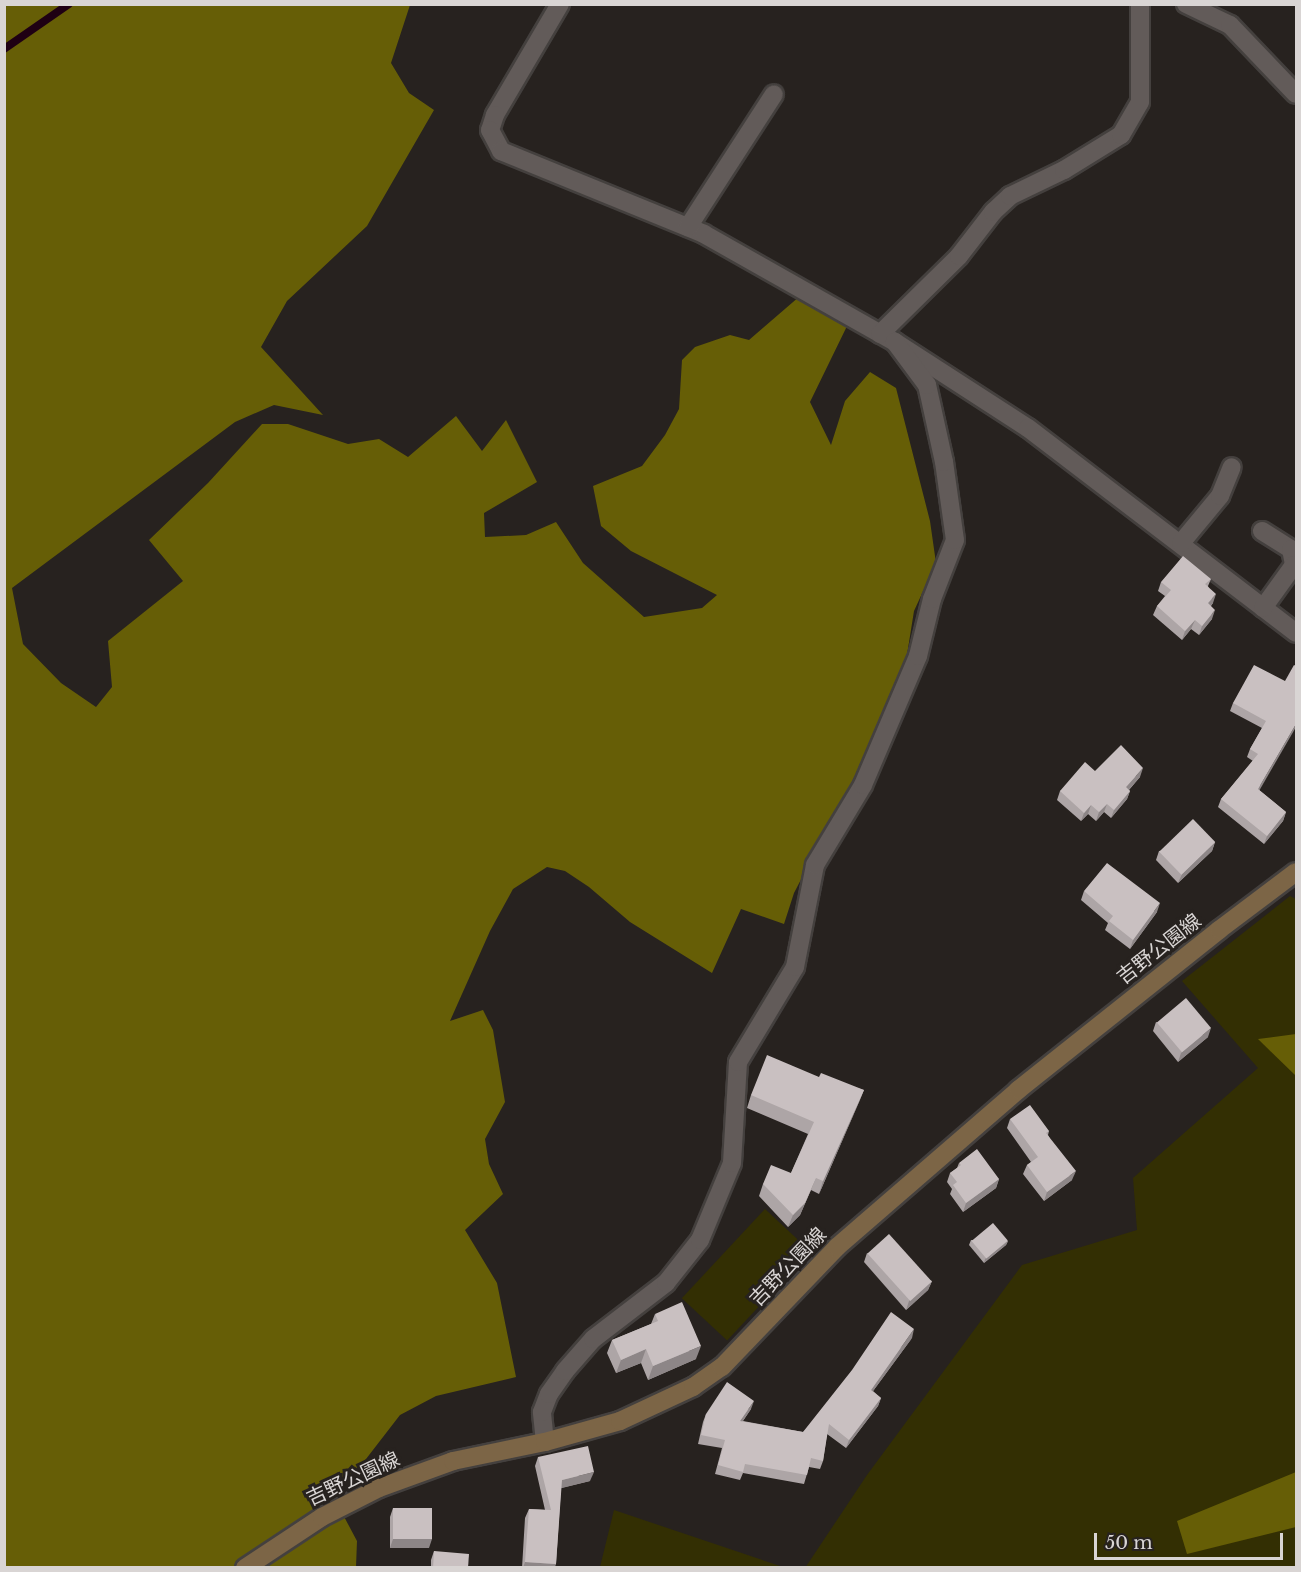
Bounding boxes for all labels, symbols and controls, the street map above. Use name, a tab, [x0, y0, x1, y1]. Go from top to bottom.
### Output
street label: 吉野公園線	[1112, 909, 1206, 989]
street label: 吉野公園線	[745, 1223, 831, 1311]
street label: 吉野公園線	[303, 1447, 403, 1511]
scale bar	[1097, 1521, 1286, 1559]
text: 50 m	[1105, 1532, 1153, 1554]

